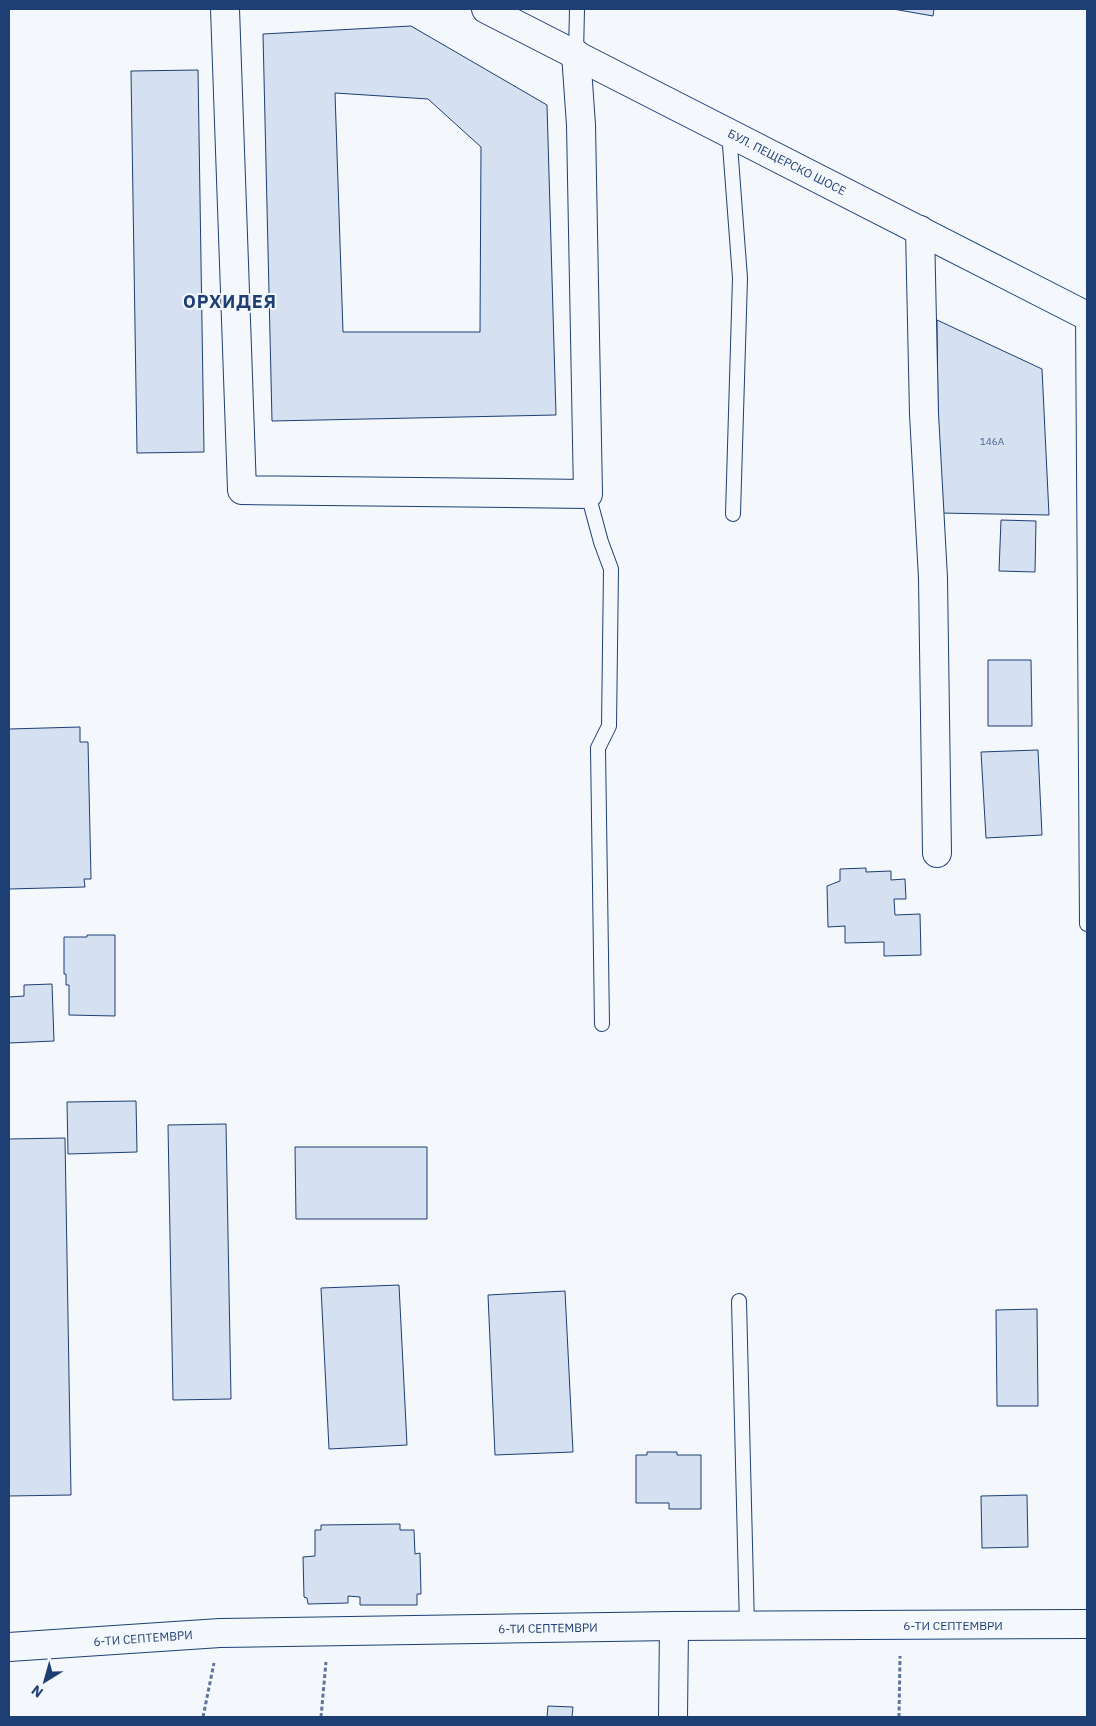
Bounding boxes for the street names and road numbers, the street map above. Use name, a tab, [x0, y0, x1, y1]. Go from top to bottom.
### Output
street label: БУЛ. ПЕЩЕРСКО ШОСЕ	[725, 126, 849, 198]
street label: 6-ТИ СЕПТЕМВРИ	[903, 1618, 1003, 1633]
street label: 6-ТИ СЕПТЕМВРИ	[498, 1620, 598, 1636]
street label: 6-ТИ СЕПТЕМВРИ	[93, 1627, 193, 1649]

